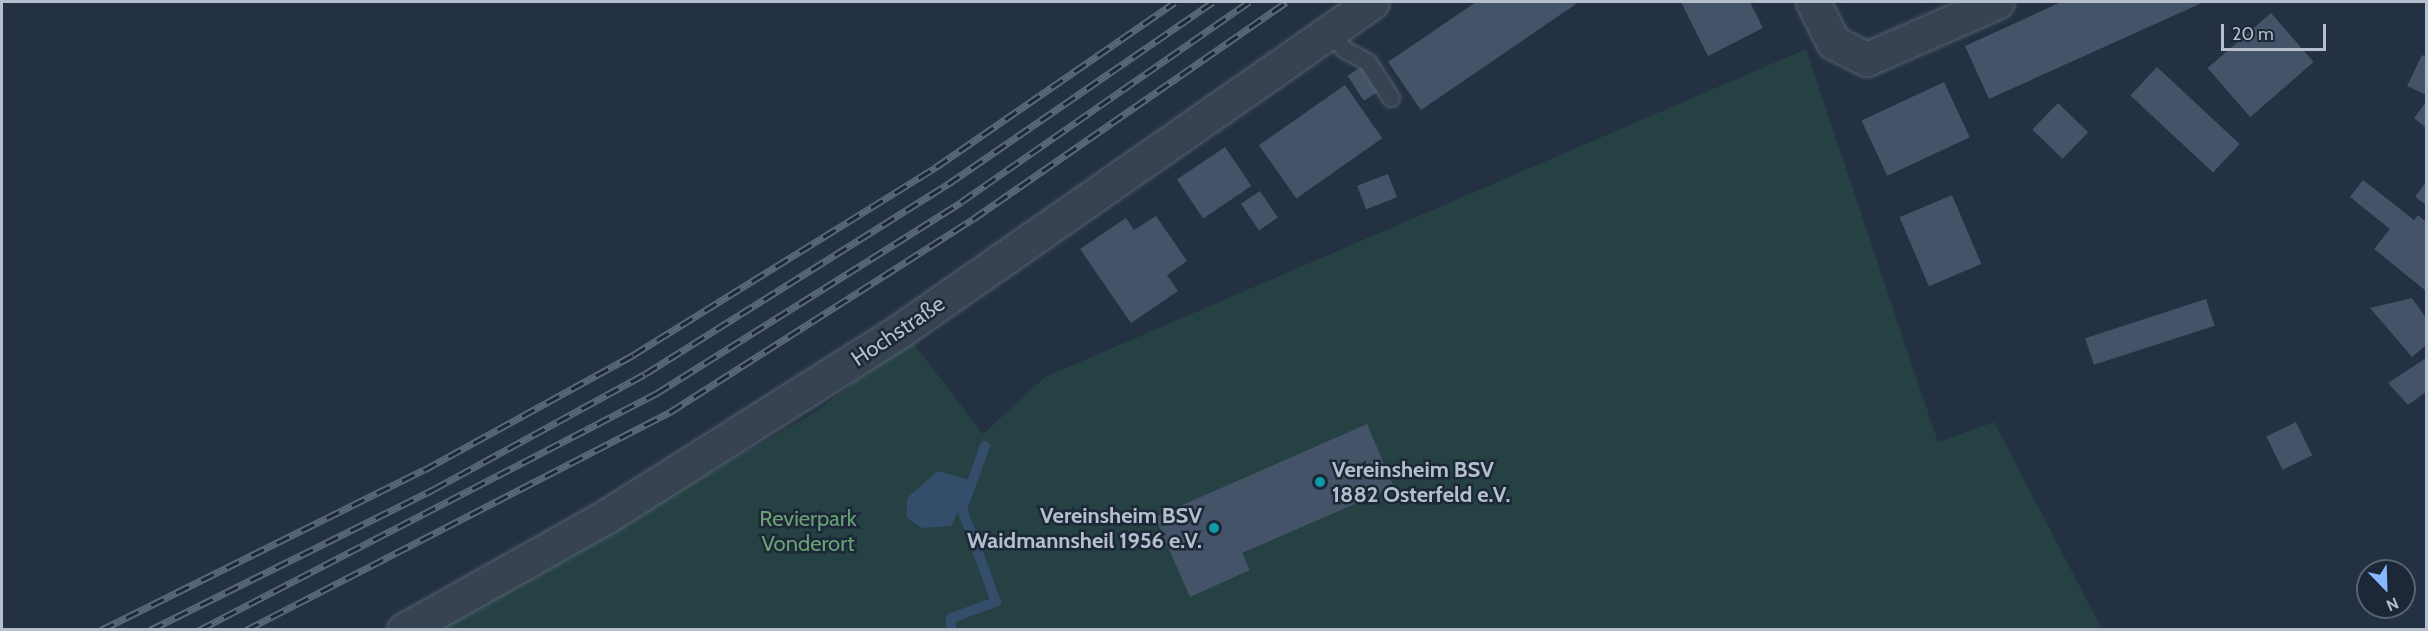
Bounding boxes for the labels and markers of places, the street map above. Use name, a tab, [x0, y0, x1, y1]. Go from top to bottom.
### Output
place label: Vereinsheim BSV 1882 Osterfeld e.V.	[1332, 456, 1510, 508]
marker: Vereinsheim BSV 1882 Osterfeld e.V.	[1313, 475, 1327, 489]
place label: Vereinsheim BSV Waidmannsheil 1956 e.V.	[967, 502, 1202, 554]
marker: Vereinsheim BSV Waidmannsheil 1956 e.V.	[1207, 521, 1221, 535]

